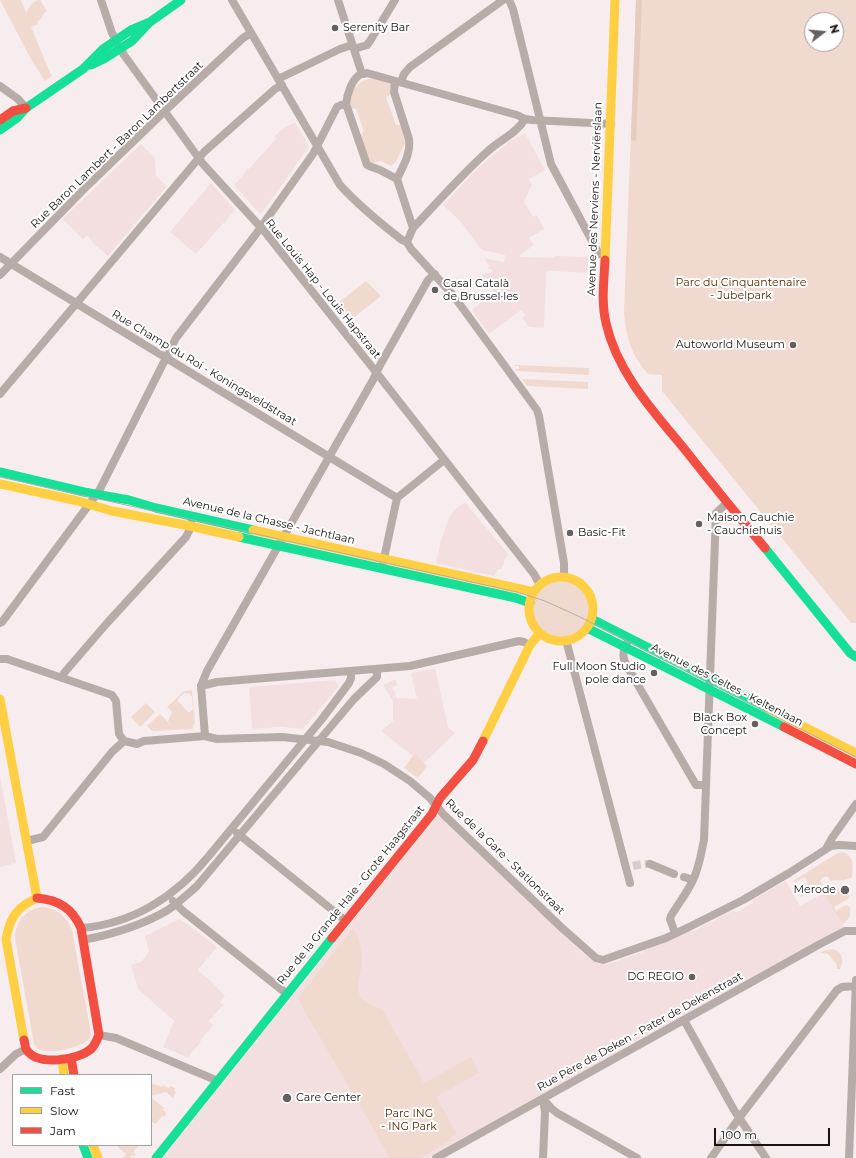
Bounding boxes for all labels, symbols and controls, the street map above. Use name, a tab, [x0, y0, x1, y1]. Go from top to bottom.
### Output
north arrow	[804, 12, 844, 52]
place label: Serenity Bar	[343, 21, 410, 35]
marker: Serenity Bar	[330, 23, 340, 33]
text: N	[827, 23, 843, 35]
street label: Rue Baron Lambert - Baron Lambertstraat	[28, 59, 206, 231]
street label: Avenue des Nerviens - Nerviërslaan	[585, 102, 605, 296]
street label: Rue Louis Hap - Louis Hapstraat	[263, 217, 383, 361]
park label: Parc du Cinquantenaire - Jubelpark	[676, 276, 806, 302]
place label: Casal Català de Brussel·les	[443, 277, 518, 303]
marker: Casal Català de Brussel·les	[430, 285, 440, 295]
street label: Rue Champ du Roi - Koningsveldstraat	[109, 307, 299, 429]
place label: Autoworld Museum	[676, 338, 785, 352]
marker: Autoworld Museum	[788, 340, 798, 350]
street label: Avenue de la Chasse - Jachtlaan	[182, 495, 356, 547]
place label: Maison Cauchie - Cauchiehuis	[707, 511, 794, 537]
marker: Maison Cauchie - Cauchiehuis	[694, 519, 704, 529]
place label: Basic-Fit	[578, 526, 626, 540]
marker: Basic-Fit	[565, 528, 575, 538]
street label: Avenue des Celtes - Keltenlaan	[649, 641, 805, 729]
place label: Full Moon Studio pole dance	[552, 660, 646, 686]
marker: Full Moon Studio pole dance	[649, 668, 659, 678]
place label: Black Box Concept	[693, 711, 747, 737]
marker: Black Box Concept	[750, 719, 760, 729]
street label: Rue de la Gare - Stationstraat	[443, 796, 567, 918]
street label: Rue de la Grande Haie - Grote Haagstraat	[275, 803, 427, 987]
place label: Merode	[794, 883, 836, 897]
marker: Merode	[839, 884, 851, 896]
street label: Rue Père de Deken - Pater de Dekenstraat	[535, 970, 745, 1094]
place label: DG REGIO	[627, 970, 684, 984]
marker: DG REGIO	[687, 972, 697, 982]
legend	[12, 1074, 152, 1146]
text: Fast	[50, 1083, 75, 1098]
place label: Care Center	[296, 1091, 361, 1105]
marker: Care Center	[281, 1092, 293, 1104]
text: Slow	[50, 1103, 79, 1118]
park label: Parc ING - ING Park	[381, 1107, 437, 1133]
scale bar	[716, 1120, 832, 1146]
text: Jam	[50, 1123, 76, 1138]
text: 100 m	[721, 1127, 757, 1142]

